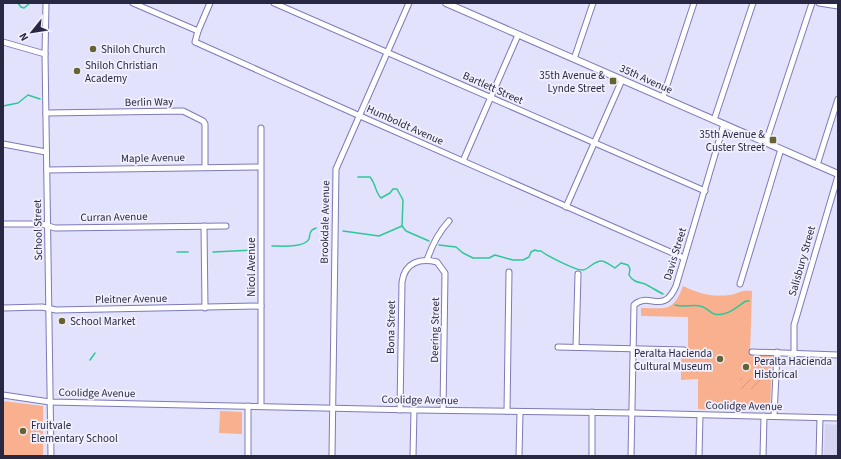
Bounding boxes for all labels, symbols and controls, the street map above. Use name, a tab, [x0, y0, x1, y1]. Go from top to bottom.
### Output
north arrow	[12, 12, 52, 52]
text: N	[15, 30, 32, 44]
place label: Shiloh Church	[101, 42, 165, 57]
marker: Shiloh Church	[88, 44, 98, 54]
place label: Shiloh Christian Academy	[85, 58, 158, 86]
street label: 35th Avenue	[617, 61, 675, 98]
marker: Shiloh Christian Academy	[72, 66, 82, 76]
street label: Bartlett Street	[460, 68, 526, 108]
place label: 35th Avenue & Lynde Street	[539, 68, 605, 96]
marker: 35th Avenue & Lynde Street	[608, 76, 618, 86]
street label: Berlin Way	[125, 94, 173, 110]
street label: Humboldt Avenue	[364, 101, 446, 149]
place label: 35th Avenue & Custer Street	[699, 127, 765, 155]
marker: 35th Avenue & Custer Street	[768, 135, 778, 145]
street label: Maple Avenue	[121, 150, 186, 166]
street label: Brookdale Avenue	[317, 180, 333, 264]
street label: School Street	[30, 199, 46, 261]
street label: Curran Avenue	[80, 209, 148, 225]
street label: Salisbury Street	[785, 224, 819, 298]
street label: Davis Street	[660, 225, 690, 282]
street label: Nicol Avenue	[244, 237, 259, 297]
street label: Pleitner Avenue	[95, 291, 168, 307]
street label: Deering Street	[427, 297, 443, 363]
street label: Bona Street	[383, 300, 399, 354]
place label: School Market	[70, 314, 136, 329]
marker: School Market	[57, 316, 67, 326]
place label: Peralta Hacienda Cultural Museum	[634, 346, 712, 374]
marker: Peralta Hacienda Cultural Museum	[715, 354, 725, 364]
place label: Peralta Hacienda Historical	[754, 354, 832, 382]
marker: Peralta Hacienda Historical	[741, 362, 751, 372]
street label: Coolidge Avenue	[58, 385, 136, 401]
street label: Coolidge Avenue	[381, 392, 459, 408]
street label: Coolidge Avenue	[705, 398, 783, 414]
place label: Fruitvale Elementary School	[31, 418, 118, 446]
marker: Fruitvale Elementary School	[18, 426, 28, 436]

